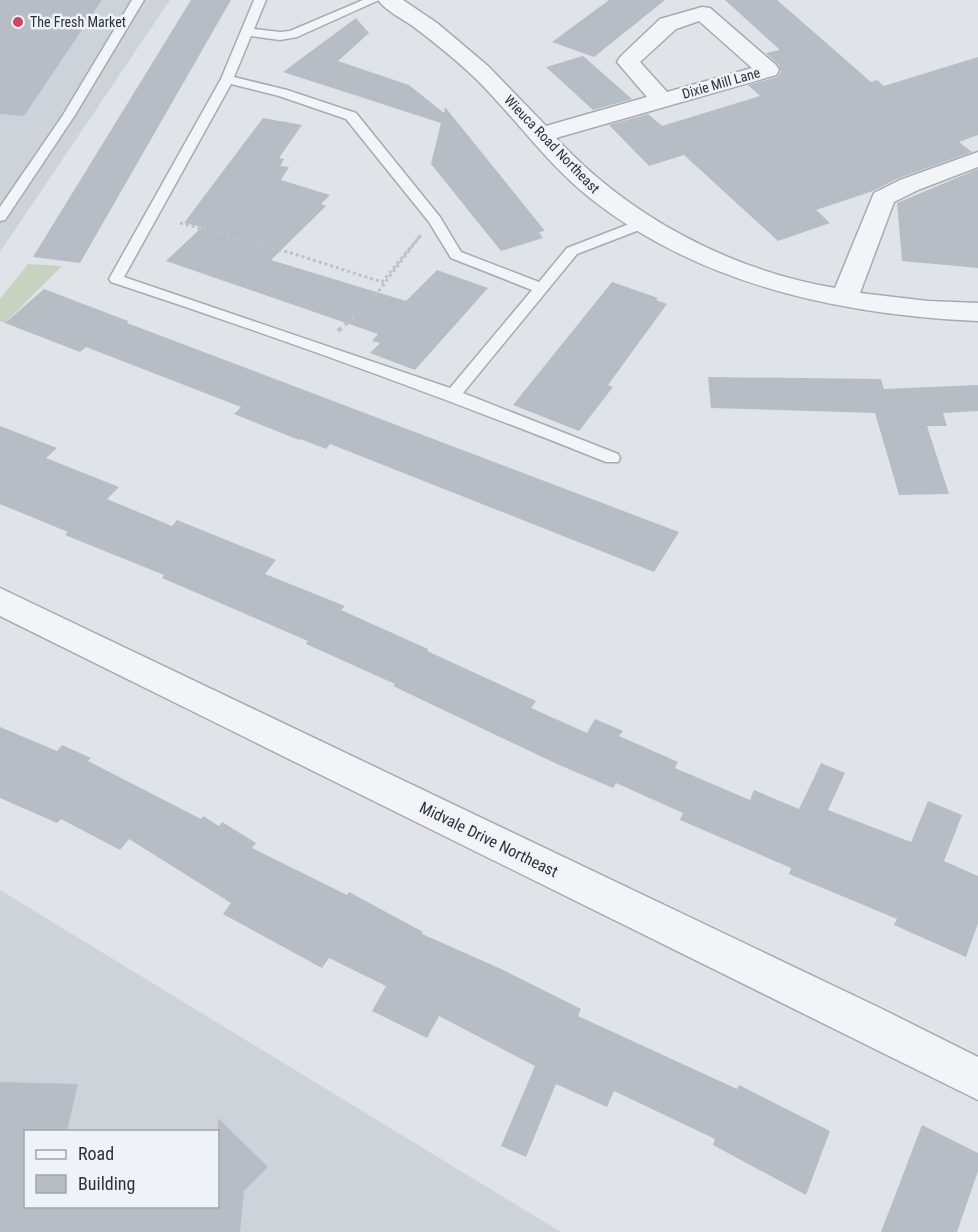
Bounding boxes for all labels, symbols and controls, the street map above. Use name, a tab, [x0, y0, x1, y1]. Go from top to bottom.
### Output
place label: The Fresh Market	[30, 14, 126, 30]
marker: The Fresh Market	[11, 15, 25, 29]
street label: Dixie Mill Lane	[680, 64, 762, 102]
street label: Wieuca Road Northeast	[501, 92, 603, 196]
street label: Midvale Drive Northeast	[417, 798, 561, 881]
legend	[24, 1130, 219, 1208]
text: Road	[78, 1143, 114, 1164]
text: Building	[78, 1173, 135, 1194]

